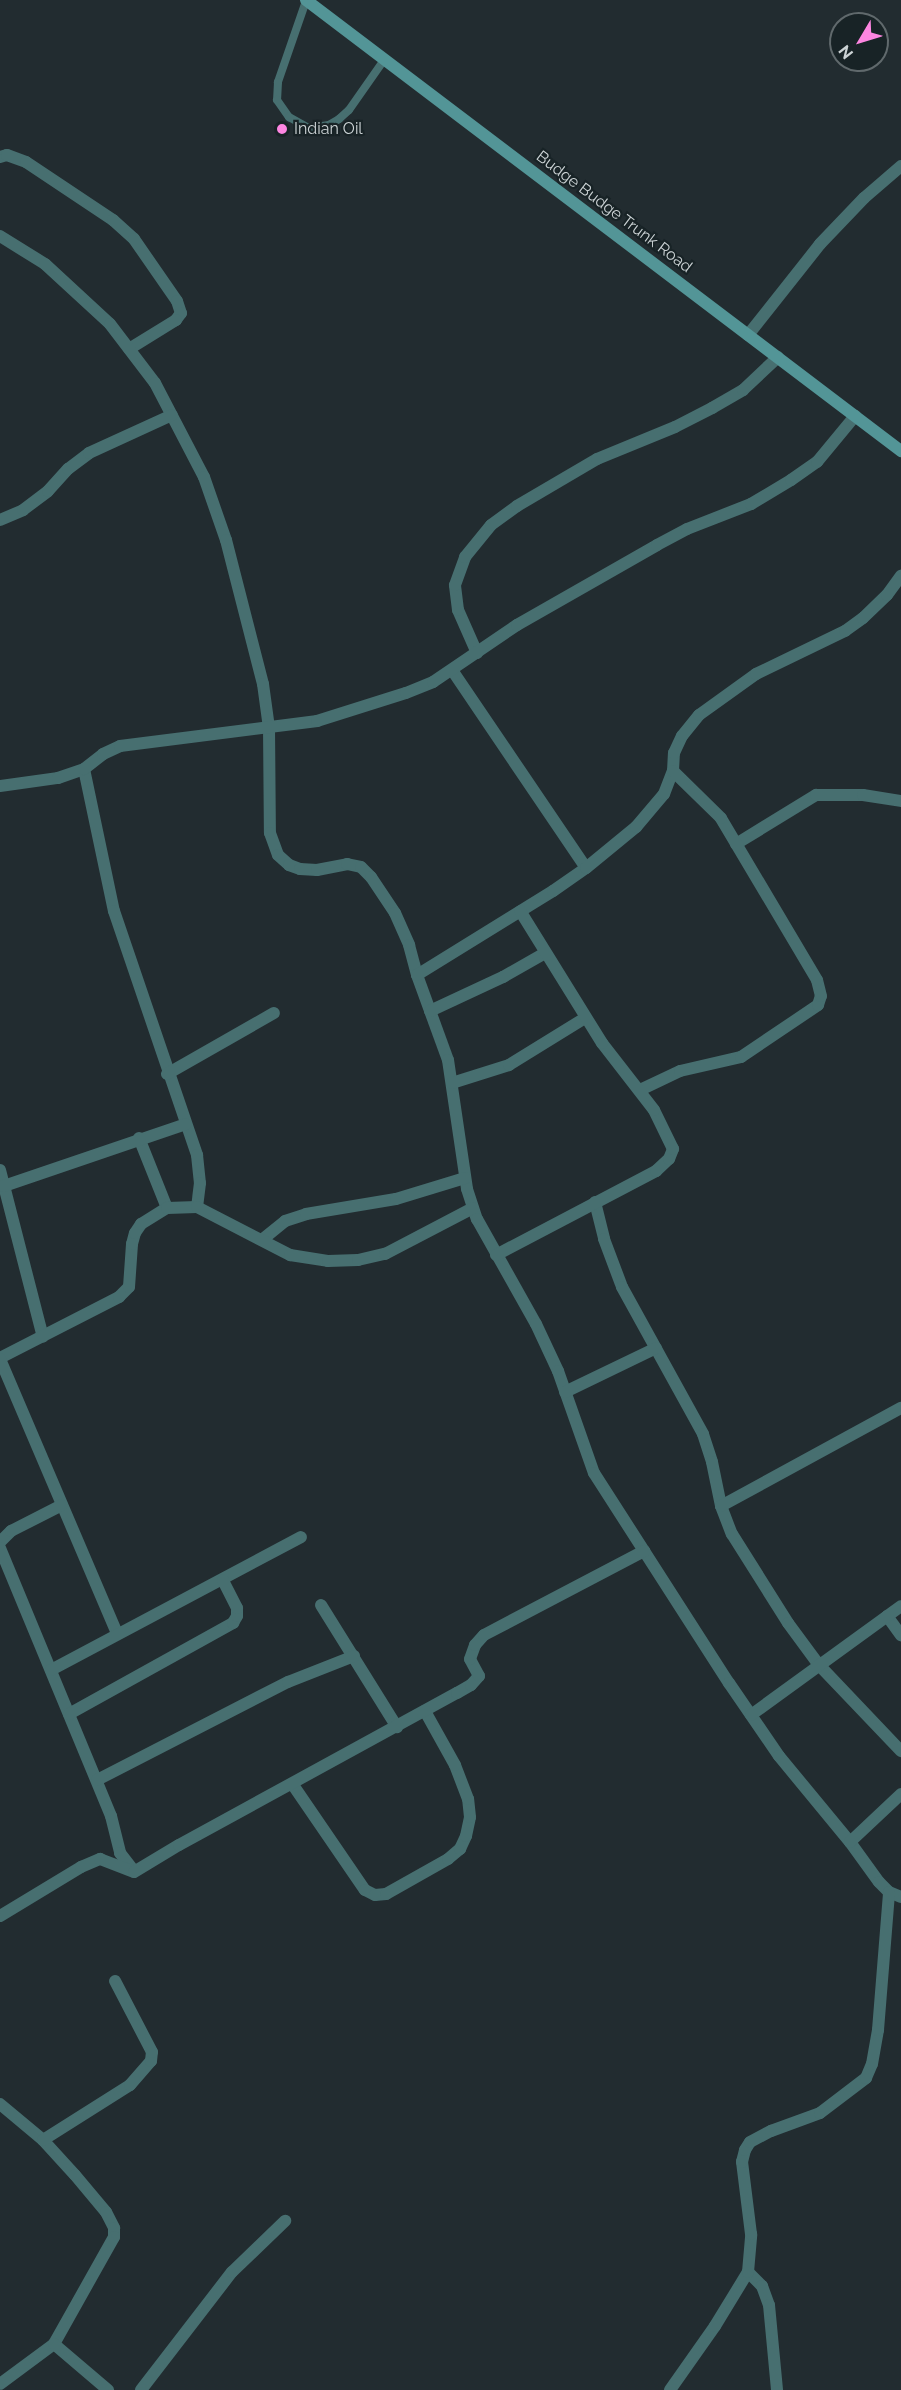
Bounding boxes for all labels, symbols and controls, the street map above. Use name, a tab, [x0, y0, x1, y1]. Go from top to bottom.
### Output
north arrow	[829, 12, 889, 72]
text: N	[835, 41, 857, 63]
place label: Indian Oil	[294, 119, 363, 139]
marker: Indian Oil	[275, 122, 289, 136]
street label: Budge Budge Trunk Road	[532, 147, 696, 277]

